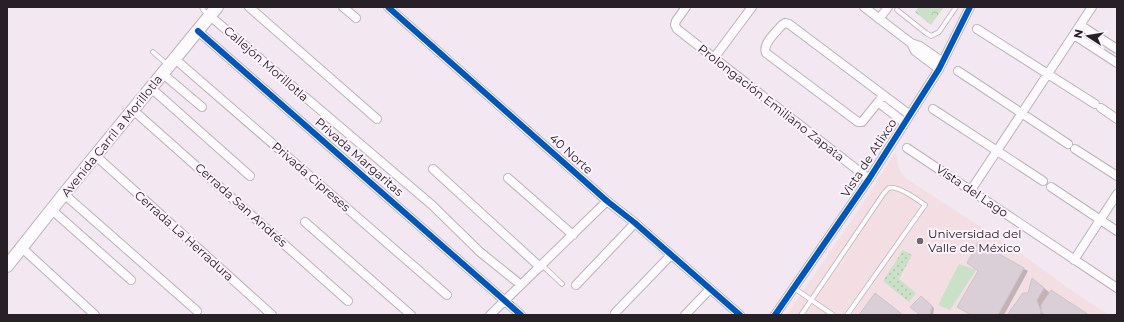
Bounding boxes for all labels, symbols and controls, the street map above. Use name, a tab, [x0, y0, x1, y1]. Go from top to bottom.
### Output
north arrow	[1068, 16, 1108, 56]
street label: Callejón Morillotla	[221, 23, 312, 104]
text: N	[1070, 28, 1086, 40]
street label: Prolongación Emiliano Zapata	[695, 41, 847, 164]
street label: Avenida Carril a Morillotla	[58, 72, 165, 200]
street label: Privada Margaritas	[312, 114, 407, 199]
street label: Vista de Atlixco	[838, 116, 900, 200]
street label: 40 Norte	[547, 130, 596, 177]
street label: Privada Cipreses	[269, 139, 354, 215]
street label: Cerrada San Andrés	[192, 159, 290, 250]
street label: Vista del Lago	[933, 161, 1011, 220]
street label: Cerrada La Herradura	[132, 187, 237, 284]
place label: Universidad del Valle de México	[928, 226, 1021, 255]
marker: Universidad del Valle de México	[915, 236, 925, 246]

